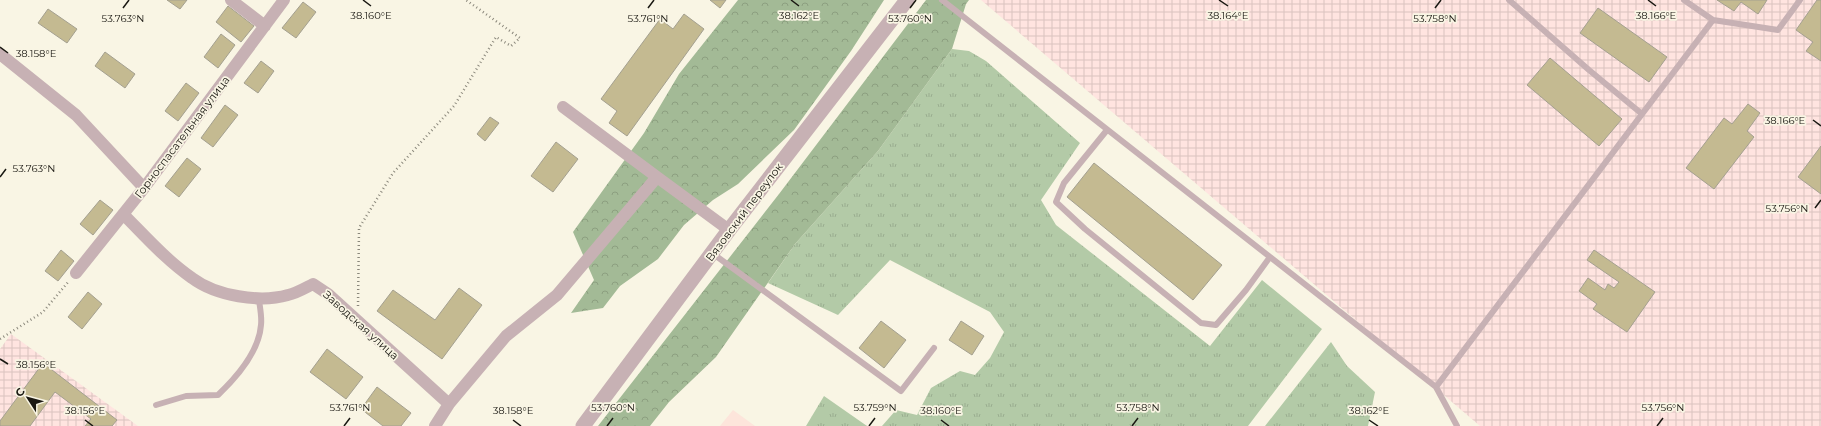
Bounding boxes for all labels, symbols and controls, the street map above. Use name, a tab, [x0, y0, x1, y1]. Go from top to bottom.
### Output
text: 38.160°E	[350, 9, 392, 22]
text: 38.162°E	[779, 9, 819, 22]
text: 38.164°E	[1207, 9, 1249, 22]
text: 38.166°E	[1636, 9, 1677, 22]
text: 53.763°N	[102, 12, 144, 25]
text: 53.761°N	[628, 12, 668, 25]
text: 53.760°N	[888, 12, 932, 25]
text: 53.758°N	[1413, 12, 1457, 25]
text: 38.158°E	[16, 47, 57, 60]
street label: Горноспасательная улица	[132, 73, 232, 201]
text: 38.166°E	[1765, 114, 1806, 127]
street label: Вязовский переулок	[702, 159, 786, 264]
text: 53.763°N	[13, 162, 55, 175]
text: 53.756°N	[1766, 202, 1808, 215]
street label: Заводская улица	[320, 287, 402, 363]
text: 38.156°E	[16, 358, 56, 371]
north arrow	[8, 378, 48, 418]
text: С	[12, 385, 28, 399]
text: 53.761°N	[330, 401, 370, 414]
text: 53.760°N	[591, 401, 635, 414]
text: 53.759°N	[853, 401, 897, 414]
text: 53.758°N	[1116, 401, 1160, 414]
text: 53.756°N	[1642, 401, 1684, 414]
text: 38.156°E	[65, 404, 105, 417]
text: 38.158°E	[493, 404, 534, 417]
text: 38.160°E	[920, 404, 962, 417]
text: 38.162°E	[1349, 404, 1389, 417]

